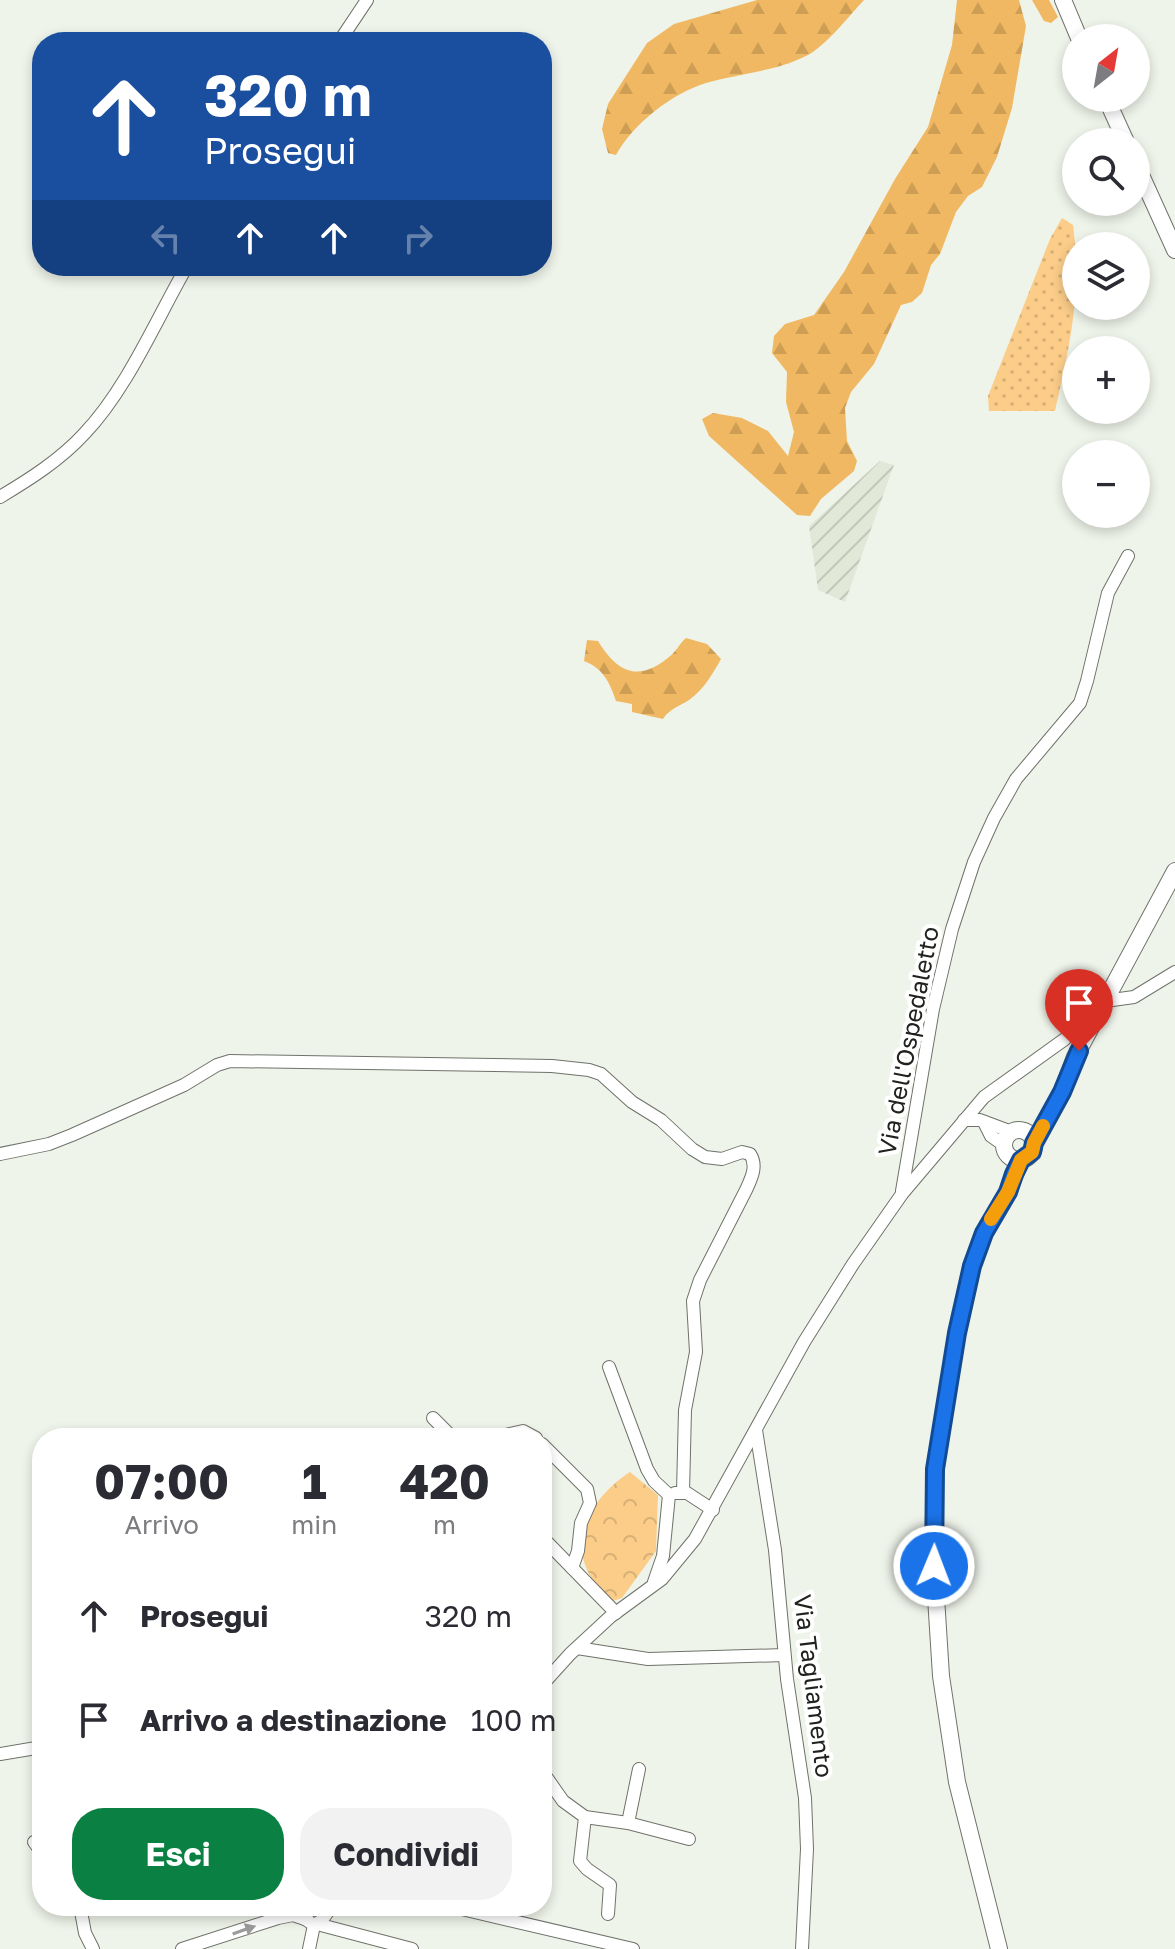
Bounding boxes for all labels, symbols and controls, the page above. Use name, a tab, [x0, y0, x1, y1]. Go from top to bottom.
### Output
north arrow	[1062, 24, 1150, 112]
map controls	[1062, 24, 1150, 528]
text: 320 m	[204, 61, 372, 128]
icon: ahead	[72, 64, 176, 168]
button: search	[1062, 128, 1150, 216]
text: Prosegui	[204, 129, 356, 172]
icon: left	[144, 216, 188, 260]
icon: ahead	[228, 216, 272, 260]
icon: ahead	[312, 216, 356, 260]
icon: right	[396, 216, 440, 260]
button: layers	[1062, 232, 1150, 320]
button: +	[1062, 336, 1150, 424]
button: −	[1062, 440, 1150, 528]
street label: Via dell'Ospedaletto	[871, 924, 944, 1158]
pin	[1045, 969, 1113, 1051]
icon: arrive	[1057, 981, 1101, 1025]
text: 07:00	[94, 1452, 229, 1510]
text: 1	[302, 1452, 327, 1510]
text: 420	[399, 1452, 490, 1510]
text: Arrivo	[125, 1509, 199, 1540]
text: min	[291, 1509, 337, 1540]
text: m	[433, 1509, 456, 1540]
position arrow	[892, 1524, 976, 1608]
street label: Via Tagliamento	[789, 1593, 840, 1779]
icon: ahead	[72, 1594, 116, 1638]
text: Prosegui	[140, 1598, 268, 1634]
text: 320 m	[424, 1598, 512, 1634]
icon: arrive	[72, 1698, 116, 1742]
text: Arrivo a destinazione	[140, 1702, 447, 1738]
text: 100 m	[471, 1702, 556, 1738]
button: Esci	[72, 1808, 284, 1900]
button: Condividi	[300, 1808, 512, 1900]
one-way arrow	[232, 1923, 256, 1935]

